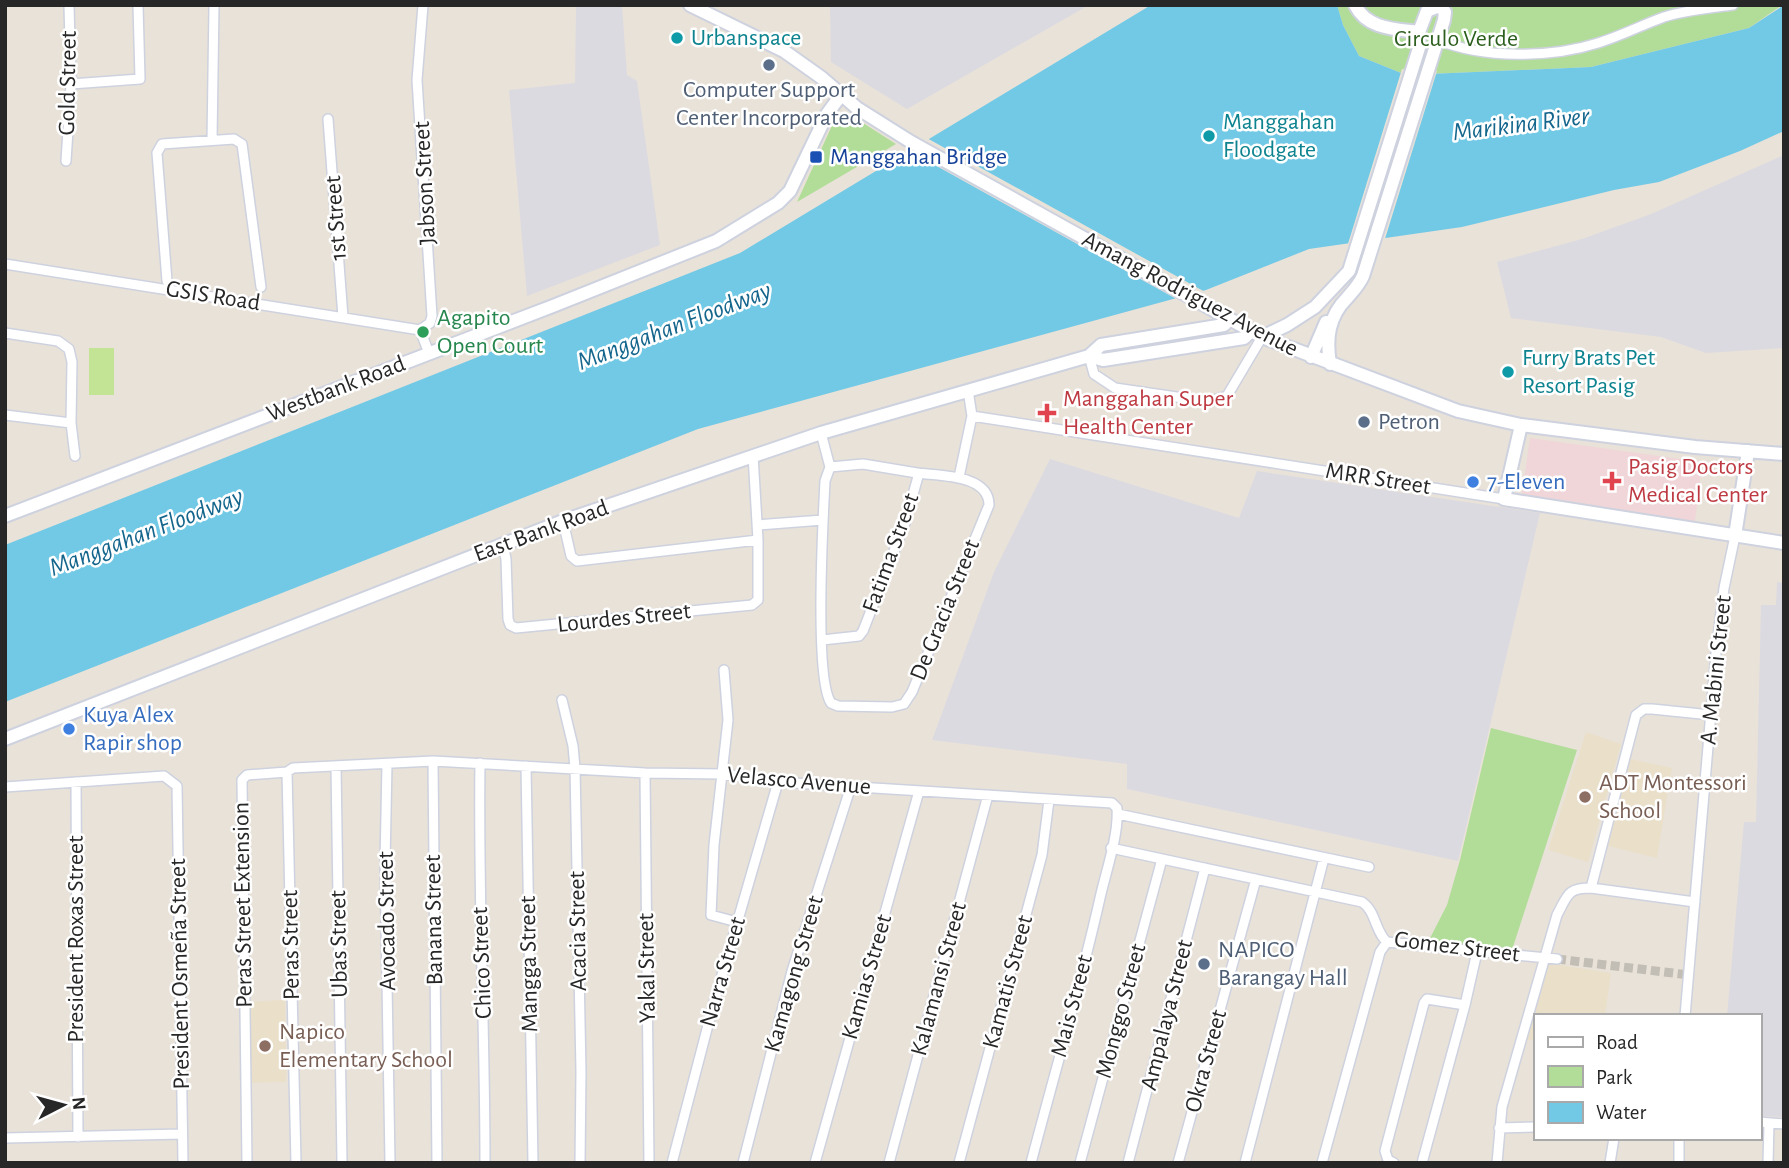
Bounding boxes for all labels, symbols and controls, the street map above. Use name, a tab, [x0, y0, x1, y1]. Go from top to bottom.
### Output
place label: Urbanspace	[691, 26, 801, 50]
park label: Circulo Verde	[1394, 27, 1518, 51]
street label: Gold Street	[55, 30, 81, 135]
marker: Urbanspace	[669, 30, 685, 46]
marker: Computer Support Center Incorporated	[761, 57, 777, 73]
place label: Computer Support Center Incorporated	[676, 78, 862, 130]
water label: Marikina River	[1451, 103, 1592, 145]
place label: Manggahan Floodgate	[1223, 110, 1335, 162]
street label: Jabson Street	[410, 120, 440, 245]
marker: Manggahan Floodgate	[1201, 128, 1217, 144]
place label: Manggahan Bridge	[830, 145, 1007, 169]
marker: Manggahan Bridge	[808, 149, 824, 165]
street label: 1st Street	[321, 174, 351, 261]
street label: Amang Rodriguez Avenue	[1078, 227, 1302, 361]
street label: GSIS Road	[164, 277, 262, 315]
water label: Manggahan Floodway	[573, 277, 775, 375]
place label: Agapito Open Court	[437, 306, 543, 358]
marker: Agapito Open Court	[415, 324, 431, 340]
place label: Furry Brats Pet Resort Pasig	[1522, 346, 1656, 398]
street label: Westbank Road	[263, 352, 409, 426]
marker: Furry Brats Pet Resort Pasig	[1500, 364, 1516, 380]
place label: Manggahan Super Health Center	[1063, 387, 1234, 439]
marker: Manggahan Super Health Center	[1037, 403, 1057, 423]
place label: Petron	[1378, 410, 1440, 434]
marker: Petron	[1356, 414, 1372, 430]
place label: Pasig Doctors Medical Center	[1628, 455, 1768, 507]
street label: MRR Street	[1324, 459, 1433, 499]
place label: 7-Eleven	[1487, 470, 1565, 494]
marker: Pasig Doctors Medical Center	[1602, 471, 1622, 491]
marker: 7-Eleven	[1465, 474, 1481, 490]
water label: Manggahan Floodway	[45, 483, 247, 581]
street label: Fatima Street	[858, 490, 924, 616]
street label: East Bank Road	[470, 496, 612, 566]
street label: De Gracia Street	[906, 536, 984, 684]
street label: A. Mabini Street	[1696, 594, 1736, 746]
street label: Lourdes Street	[556, 599, 692, 637]
place label: Kuya Alex Rapir shop	[83, 703, 182, 755]
marker: Kuya Alex Rapir shop	[61, 721, 77, 737]
street label: Velasco Avenue	[726, 763, 872, 799]
place label: ADT Montessori School	[1599, 771, 1747, 823]
marker: ADT Montessori School	[1577, 789, 1593, 805]
street label: Peras Street Extension	[229, 802, 257, 1008]
street label: President Roxas Street	[64, 835, 88, 1043]
street label: Avocado Street	[374, 851, 400, 991]
street label: Banana Street	[421, 854, 447, 986]
street label: President Osmeña Street	[166, 858, 194, 1090]
street label: Acacia Street	[565, 870, 591, 991]
street label: Peras Street	[278, 889, 304, 1000]
street label: Ubas Street	[326, 890, 352, 998]
street label: Kamagong Street	[760, 893, 828, 1055]
street label: Mangga Street	[516, 895, 542, 1032]
street label: Kalamansi Street	[907, 899, 971, 1059]
street label: Chico Street	[468, 906, 496, 1020]
street label: Kamias Street	[838, 911, 896, 1042]
street label: Yakal Street	[634, 912, 660, 1023]
street label: Kamatis Street	[979, 912, 1037, 1051]
street label: Narra Street	[696, 914, 750, 1030]
street label: Gomez Street	[1393, 927, 1521, 967]
street label: Ampalaya Street	[1137, 937, 1197, 1093]
place label: NAPICO Barangay Hall	[1218, 938, 1348, 990]
street label: Monggo Street	[1092, 941, 1151, 1081]
street label: Mais Street	[1047, 952, 1097, 1060]
marker: NAPICO Barangay Hall	[1196, 956, 1212, 972]
street label: Okra Street	[1181, 1007, 1231, 1115]
legend	[1534, 1014, 1761, 1140]
place label: Napico Elementary School	[279, 1020, 453, 1072]
text: Road	[1596, 1032, 1638, 1053]
marker: Napico Elementary School	[257, 1038, 273, 1054]
text: Park	[1596, 1067, 1633, 1088]
north arrow	[28, 1070, 98, 1140]
text: N	[68, 1096, 89, 1111]
text: Water	[1596, 1102, 1646, 1123]

